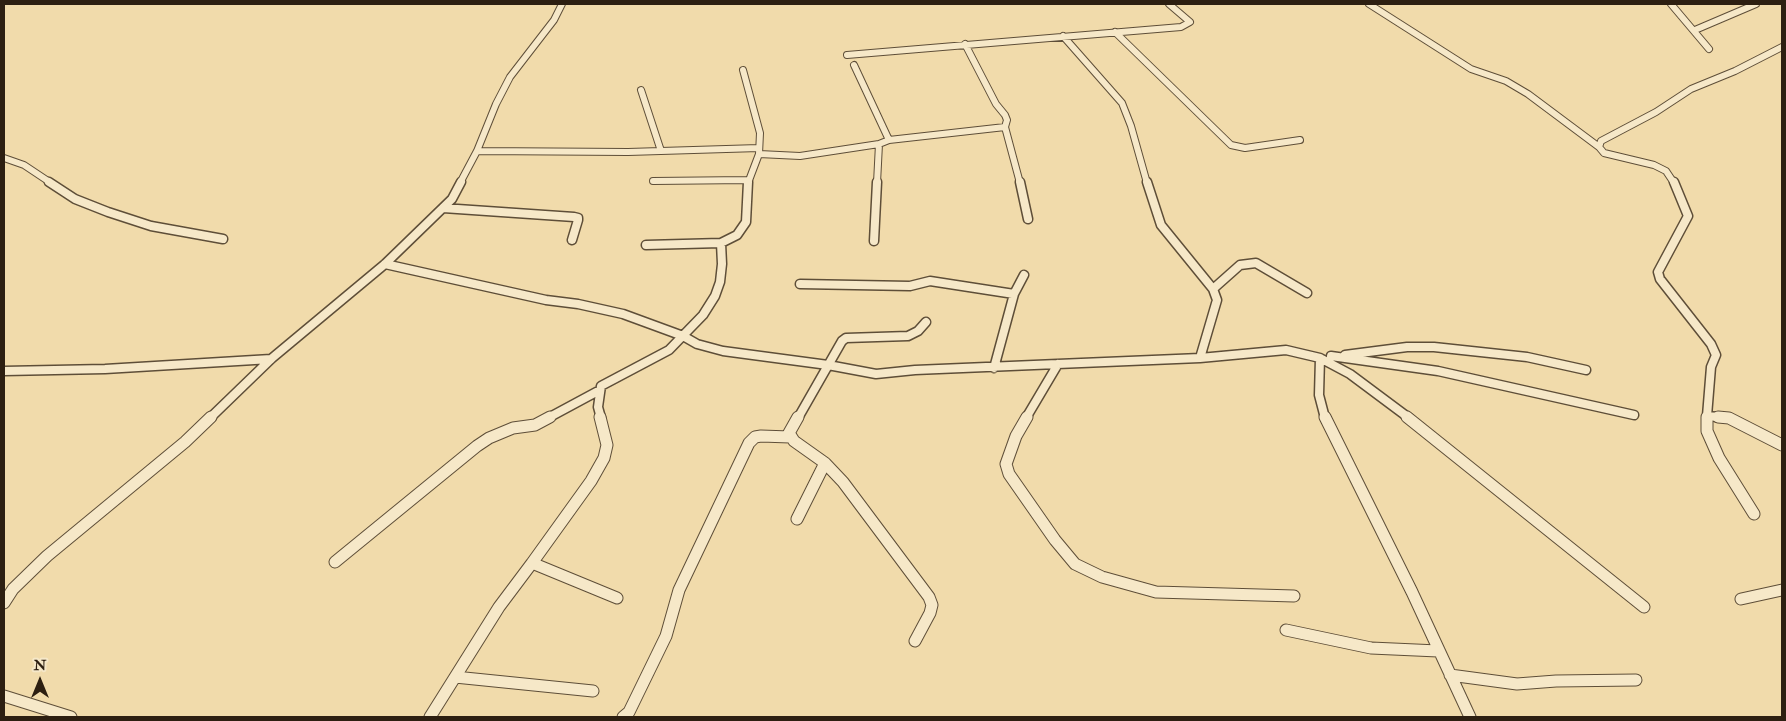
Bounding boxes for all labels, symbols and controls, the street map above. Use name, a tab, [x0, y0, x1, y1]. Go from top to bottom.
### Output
north arrow	[15, 656, 65, 706]
text: N	[34, 657, 46, 674]

